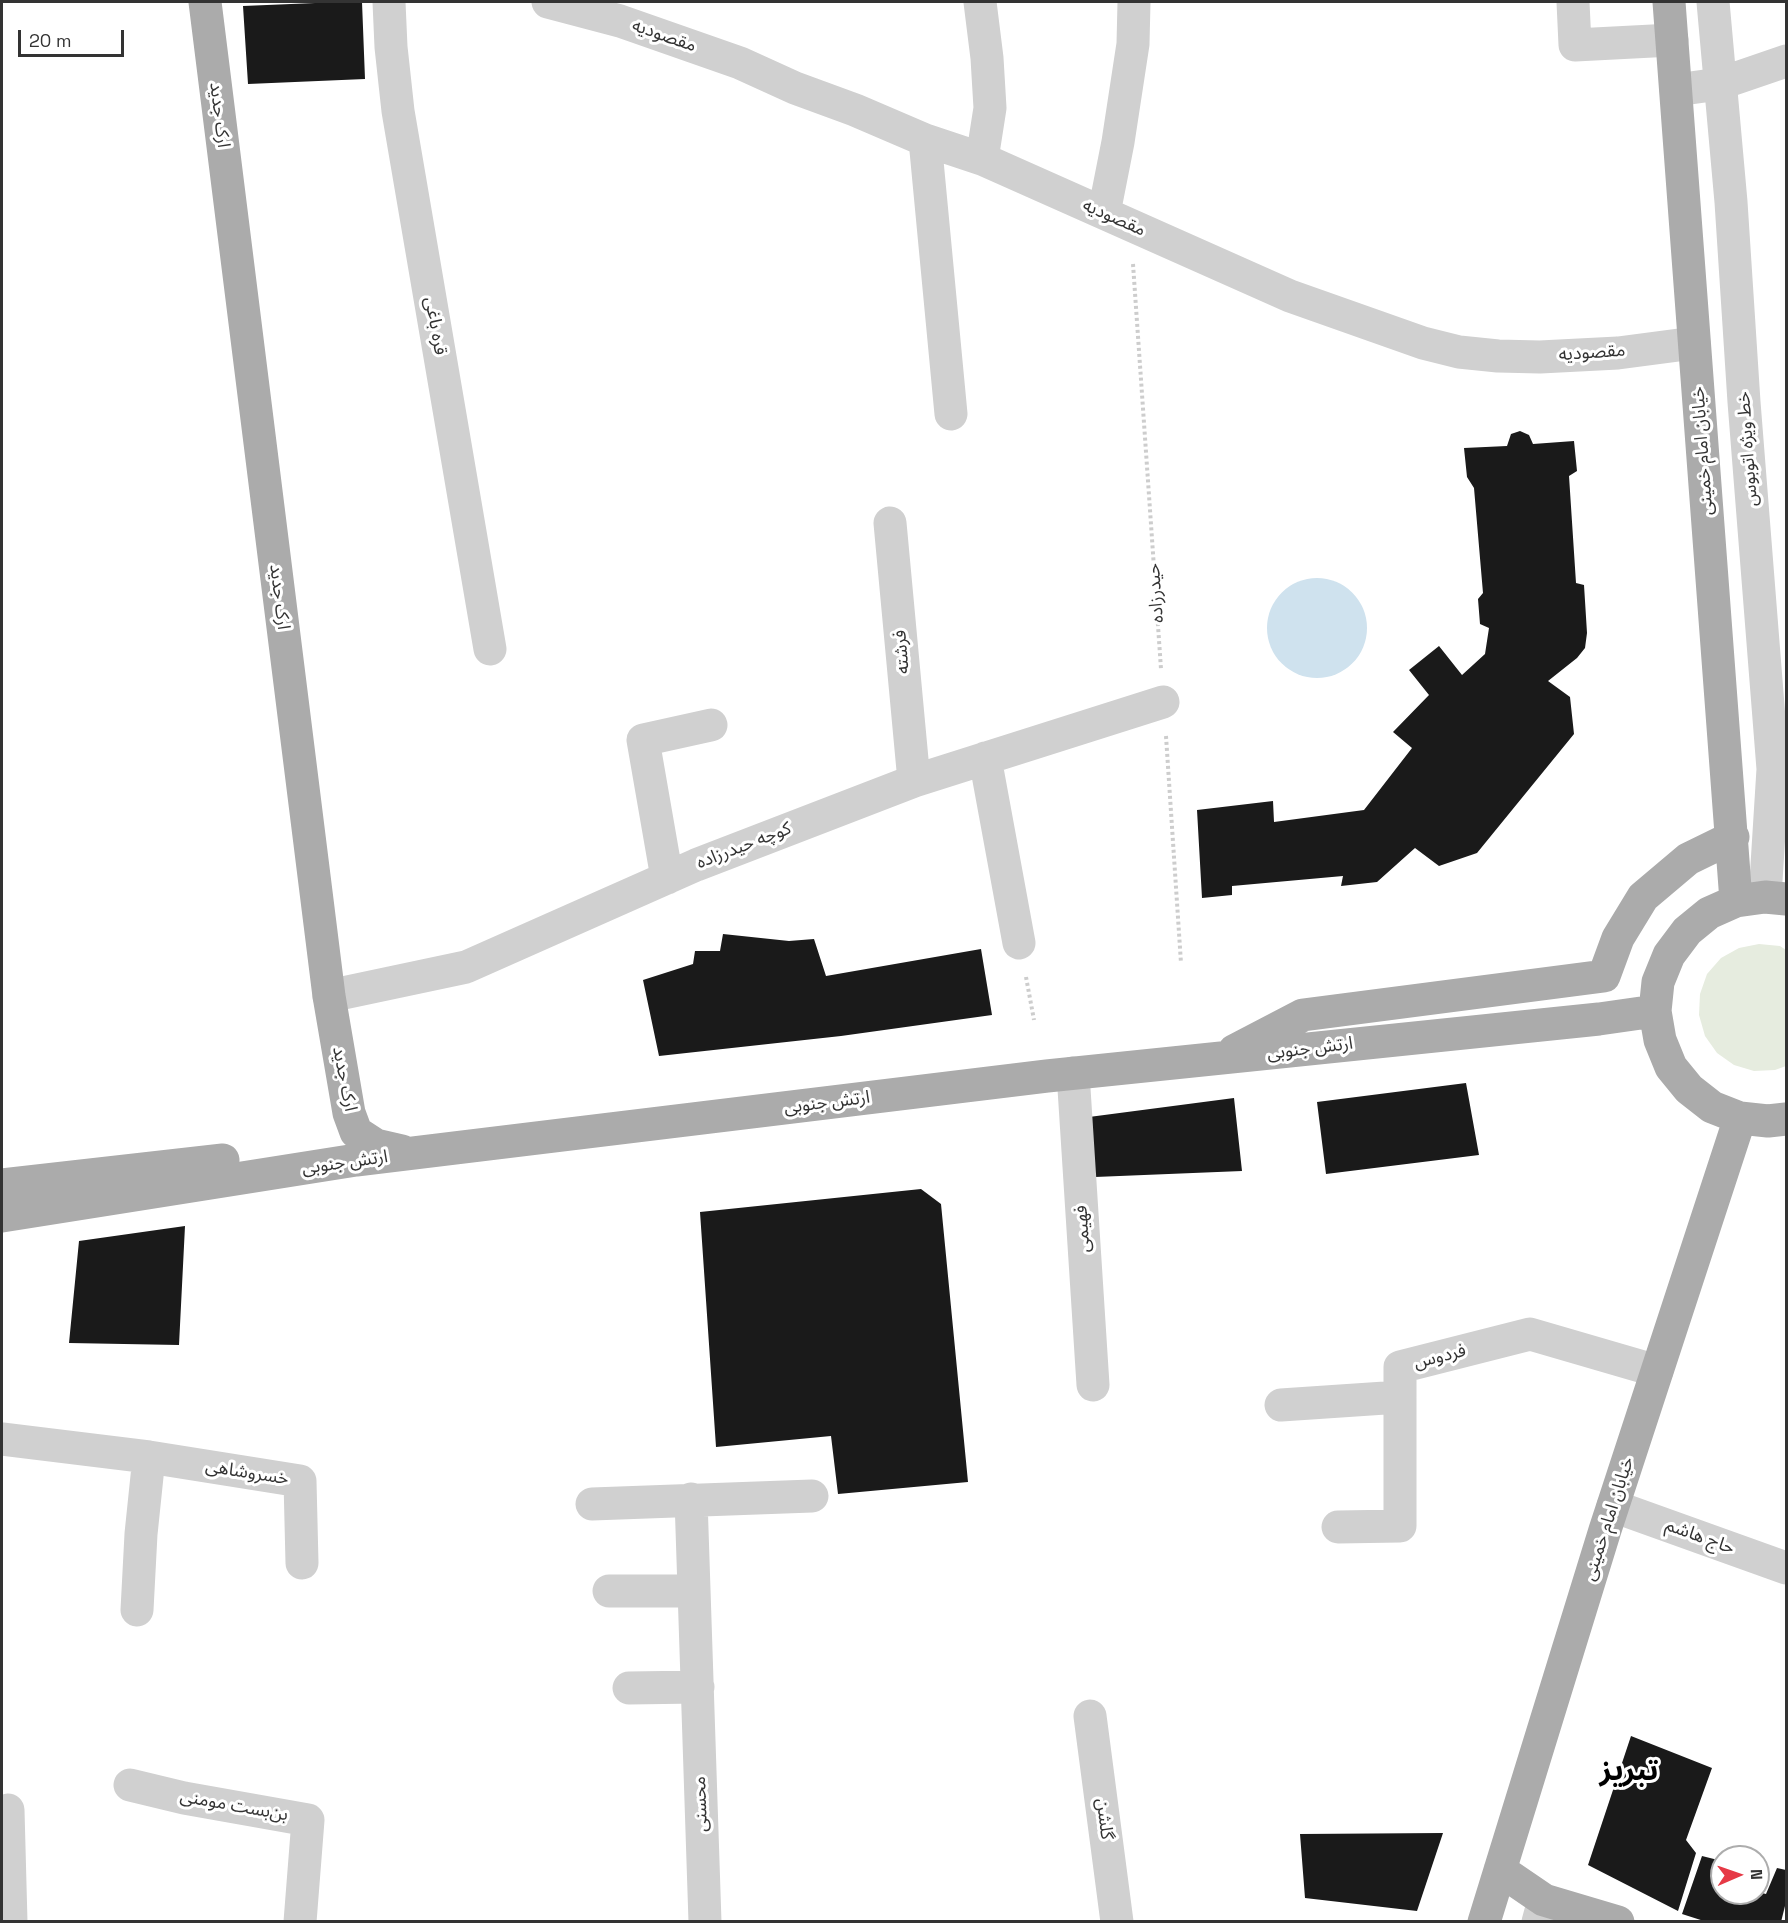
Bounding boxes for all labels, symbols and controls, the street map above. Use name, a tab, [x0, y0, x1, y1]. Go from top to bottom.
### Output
street label: مقصودیه	[629, 15, 699, 57]
scale bar	[21, 18, 128, 56]
text: 20 m	[29, 29, 72, 52]
street label: ارک جدید	[204, 81, 234, 149]
street label: مقصودیه	[1079, 195, 1149, 241]
street label: قره باغی	[419, 295, 451, 357]
street label: مقصودیه	[1558, 340, 1626, 366]
street label: خیابان امام خمینی	[1688, 386, 1718, 516]
street label: خط ویژه اتوبوس	[1733, 391, 1763, 507]
street label: حیدرزاده	[1143, 562, 1169, 624]
street label: ارک جدید	[264, 563, 294, 631]
street label: فرشته	[889, 629, 915, 675]
street label: کوچه حیدرزاده	[694, 818, 794, 874]
street label: ارتش جنوبی	[1266, 1033, 1354, 1065]
street label: ارک جدید	[327, 1045, 361, 1113]
street label: ارتش جنوبی	[783, 1087, 871, 1119]
street label: ارتش جنوبی	[301, 1146, 389, 1180]
street label: فهیمی	[1071, 1205, 1095, 1253]
street label: فردوس	[1412, 1340, 1468, 1374]
street label: خیابان امام خمینی	[1579, 1454, 1639, 1584]
street label: خسروشاهی	[204, 1456, 290, 1490]
street label: حاج هاشم	[1663, 1515, 1737, 1559]
district label: تبریز	[1599, 1754, 1659, 1790]
street label: محسنی	[689, 1776, 713, 1832]
street label: بن‌بست مومنی	[178, 1786, 290, 1826]
street label: گلشن	[1091, 1797, 1117, 1841]
north arrow	[1710, 1845, 1770, 1905]
text: N	[1746, 1869, 1767, 1880]

